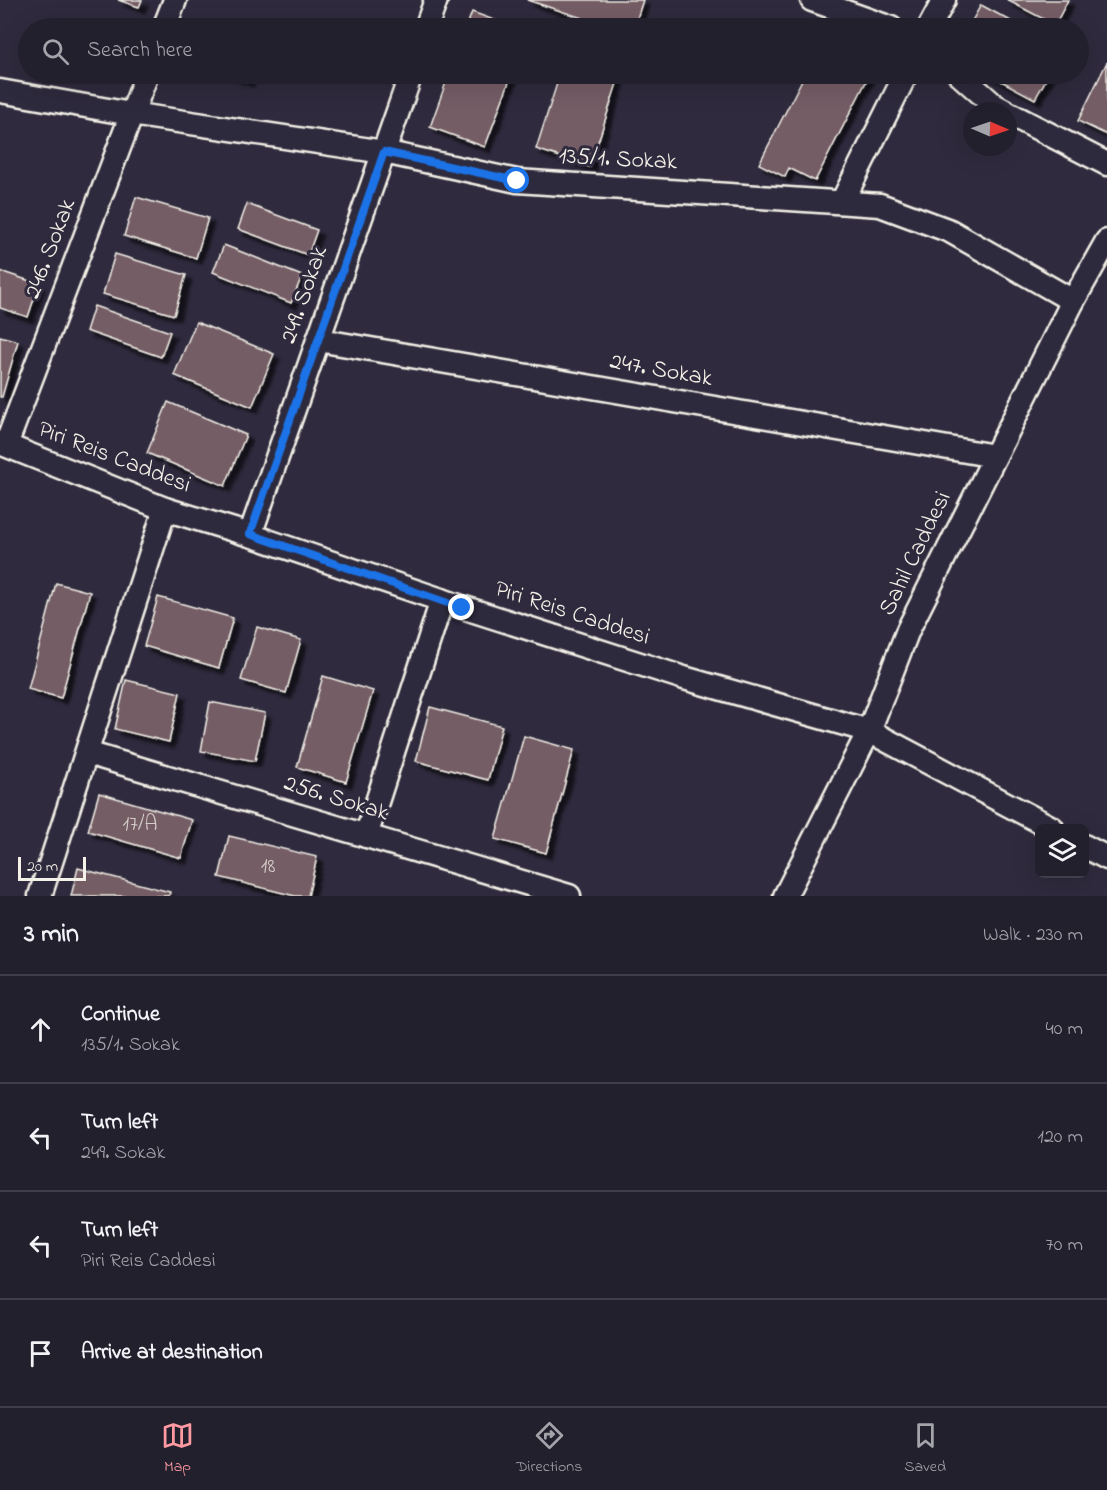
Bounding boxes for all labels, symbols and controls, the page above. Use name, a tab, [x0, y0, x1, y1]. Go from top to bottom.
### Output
search box	[18, 18, 1089, 84]
icon: search	[39, 35, 72, 68]
text: Search here	[87, 35, 192, 67]
north arrow	[963, 102, 1017, 156]
street label: 135/1. Sokak	[558, 139, 679, 181]
route start	[503, 167, 529, 193]
street label: 246. Sokak	[16, 194, 86, 304]
street label: 249. Sokak	[272, 241, 338, 348]
street label: 247. Sokak	[607, 345, 716, 397]
street label: Piri Reis Caddesi	[32, 413, 196, 503]
street label: Sahil Caddesi	[871, 486, 961, 622]
street label: Piri Reis Caddesi	[490, 572, 654, 656]
route end	[448, 594, 474, 620]
street label: 256. Sokak	[279, 766, 393, 832]
house number: 17/A	[123, 810, 157, 840]
map controls	[1035, 824, 1089, 878]
button: layers	[1035, 824, 1089, 878]
house number: 18	[261, 852, 275, 882]
scale bar	[18, 854, 86, 882]
text: 20 m	[27, 855, 58, 879]
text: 3 min	[24, 916, 79, 954]
text: Walk · 230 m	[983, 921, 1083, 950]
text: Continue	[81, 999, 160, 1031]
icon: ahead	[24, 1013, 57, 1046]
text: 40 m	[1046, 1015, 1083, 1044]
text: 135/1. Sokak	[81, 1031, 180, 1060]
text: Turn left	[81, 1107, 158, 1139]
icon: left	[24, 1121, 57, 1154]
text: 120 m	[1038, 1123, 1083, 1152]
text: 249. Sokak	[81, 1139, 165, 1168]
text: Turn left	[81, 1215, 158, 1247]
icon: left	[24, 1229, 57, 1262]
text: 70 m	[1046, 1231, 1083, 1260]
text: Piri Reis Caddesi	[81, 1247, 216, 1276]
icon: arrive	[24, 1337, 57, 1370]
text: Arrive at destination	[81, 1337, 263, 1369]
tab: Map	[161, 1419, 194, 1479]
tab: Directions	[516, 1419, 582, 1479]
tab: Saved	[904, 1419, 946, 1479]

